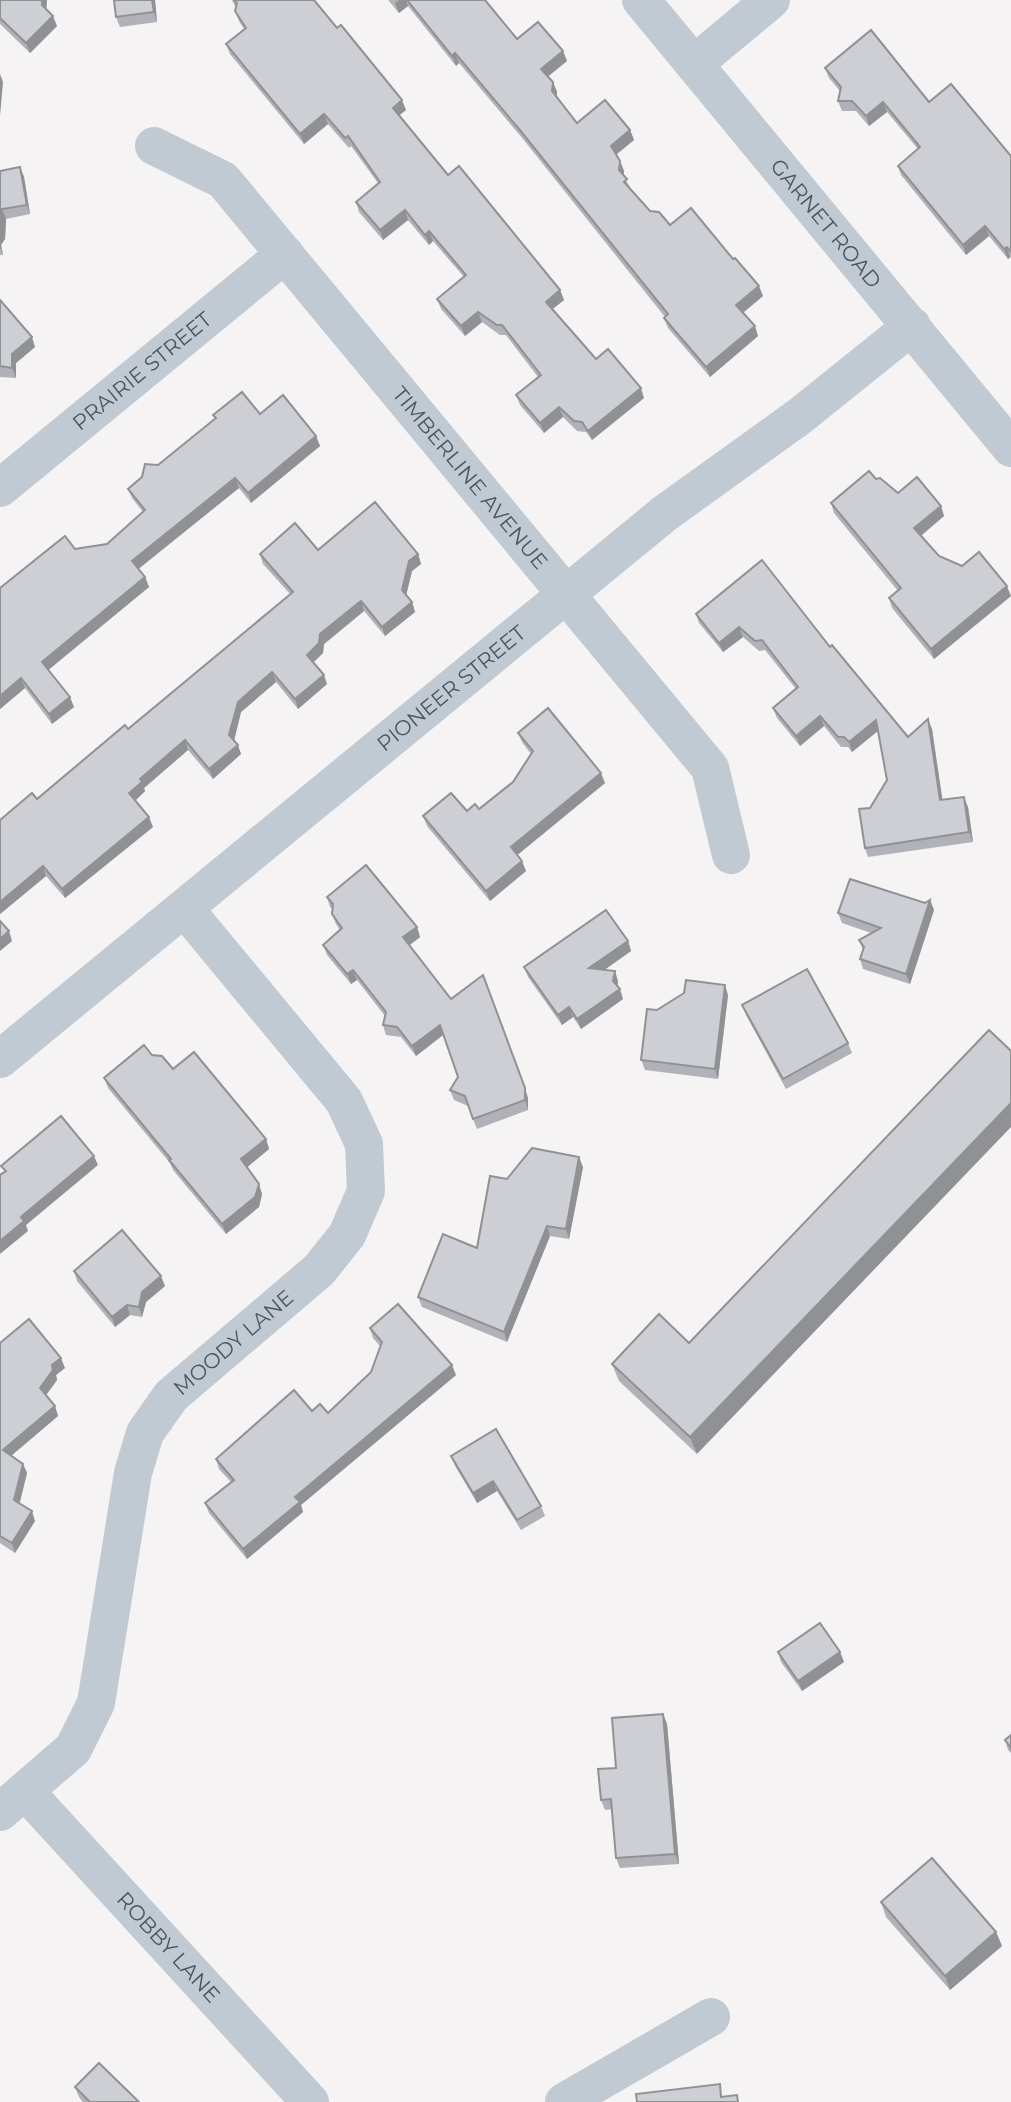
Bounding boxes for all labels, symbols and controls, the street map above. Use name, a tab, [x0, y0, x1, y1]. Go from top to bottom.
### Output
street label: GARNET ROAD	[765, 154, 887, 293]
street label: PRAIRIE STREET	[67, 306, 217, 435]
street label: TIMBERLINE AVENUE	[387, 381, 553, 574]
street label: PIONEER STREET	[372, 620, 530, 756]
street label: MOODY LANE	[168, 1284, 298, 1400]
street label: ROBBY LANE	[112, 1887, 225, 2007]

